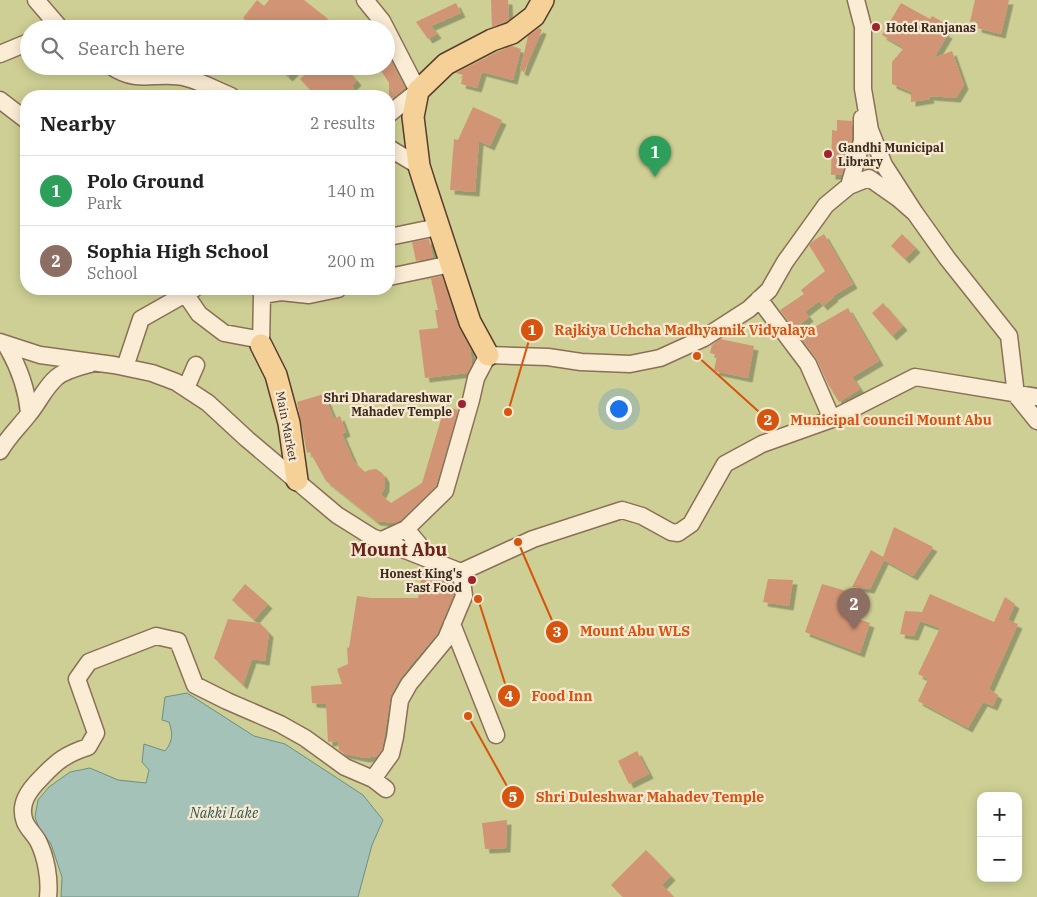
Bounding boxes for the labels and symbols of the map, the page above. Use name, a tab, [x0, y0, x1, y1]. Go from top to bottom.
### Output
place label: Hotel Ranjanas	[886, 20, 976, 35]
marker: Hotel Ranjanas	[870, 21, 882, 33]
pin: 1	[639, 136, 671, 177]
place label: Gandhi Municipal Library	[838, 140, 944, 169]
marker: Gandhi Municipal Library	[822, 148, 834, 160]
callout: Rajkiya Uchcha Madhyamik Vidyalaya	[519, 315, 826, 344]
text: 1	[527, 320, 537, 339]
text: Rajkiya Uchcha Madhyamik Vidyalaya	[554, 321, 816, 339]
street label: Main Market	[273, 390, 301, 462]
place label: Shri Dharadareshwar Mahadev Temple	[324, 390, 452, 419]
your location	[606, 396, 632, 422]
marker: Shri Dharadareshwar Mahadev Temple	[456, 398, 468, 410]
callout: Municipal council Mount Abu	[756, 405, 1002, 434]
text: 2	[763, 410, 773, 429]
text: Municipal council Mount Abu	[790, 411, 992, 429]
district label: Mount Abu	[351, 538, 448, 561]
place label: Honest King's Fast Food	[380, 566, 462, 595]
marker: Honest King's Fast Food	[466, 574, 478, 586]
pin: 2	[838, 588, 870, 629]
callout: Mount Abu WLS	[545, 617, 700, 646]
text: 3	[552, 622, 562, 641]
text: Mount Abu WLS	[580, 622, 690, 640]
callout: Food Inn	[497, 681, 603, 710]
text: 4	[504, 686, 514, 705]
text: Food Inn	[532, 687, 592, 705]
callout: Shri Duleshwar Mahadev Temple	[501, 783, 774, 812]
text: 5	[508, 787, 518, 806]
text: Shri Duleshwar Mahadev Temple	[536, 788, 764, 806]
water label: Nakki Lake	[189, 804, 259, 822]

